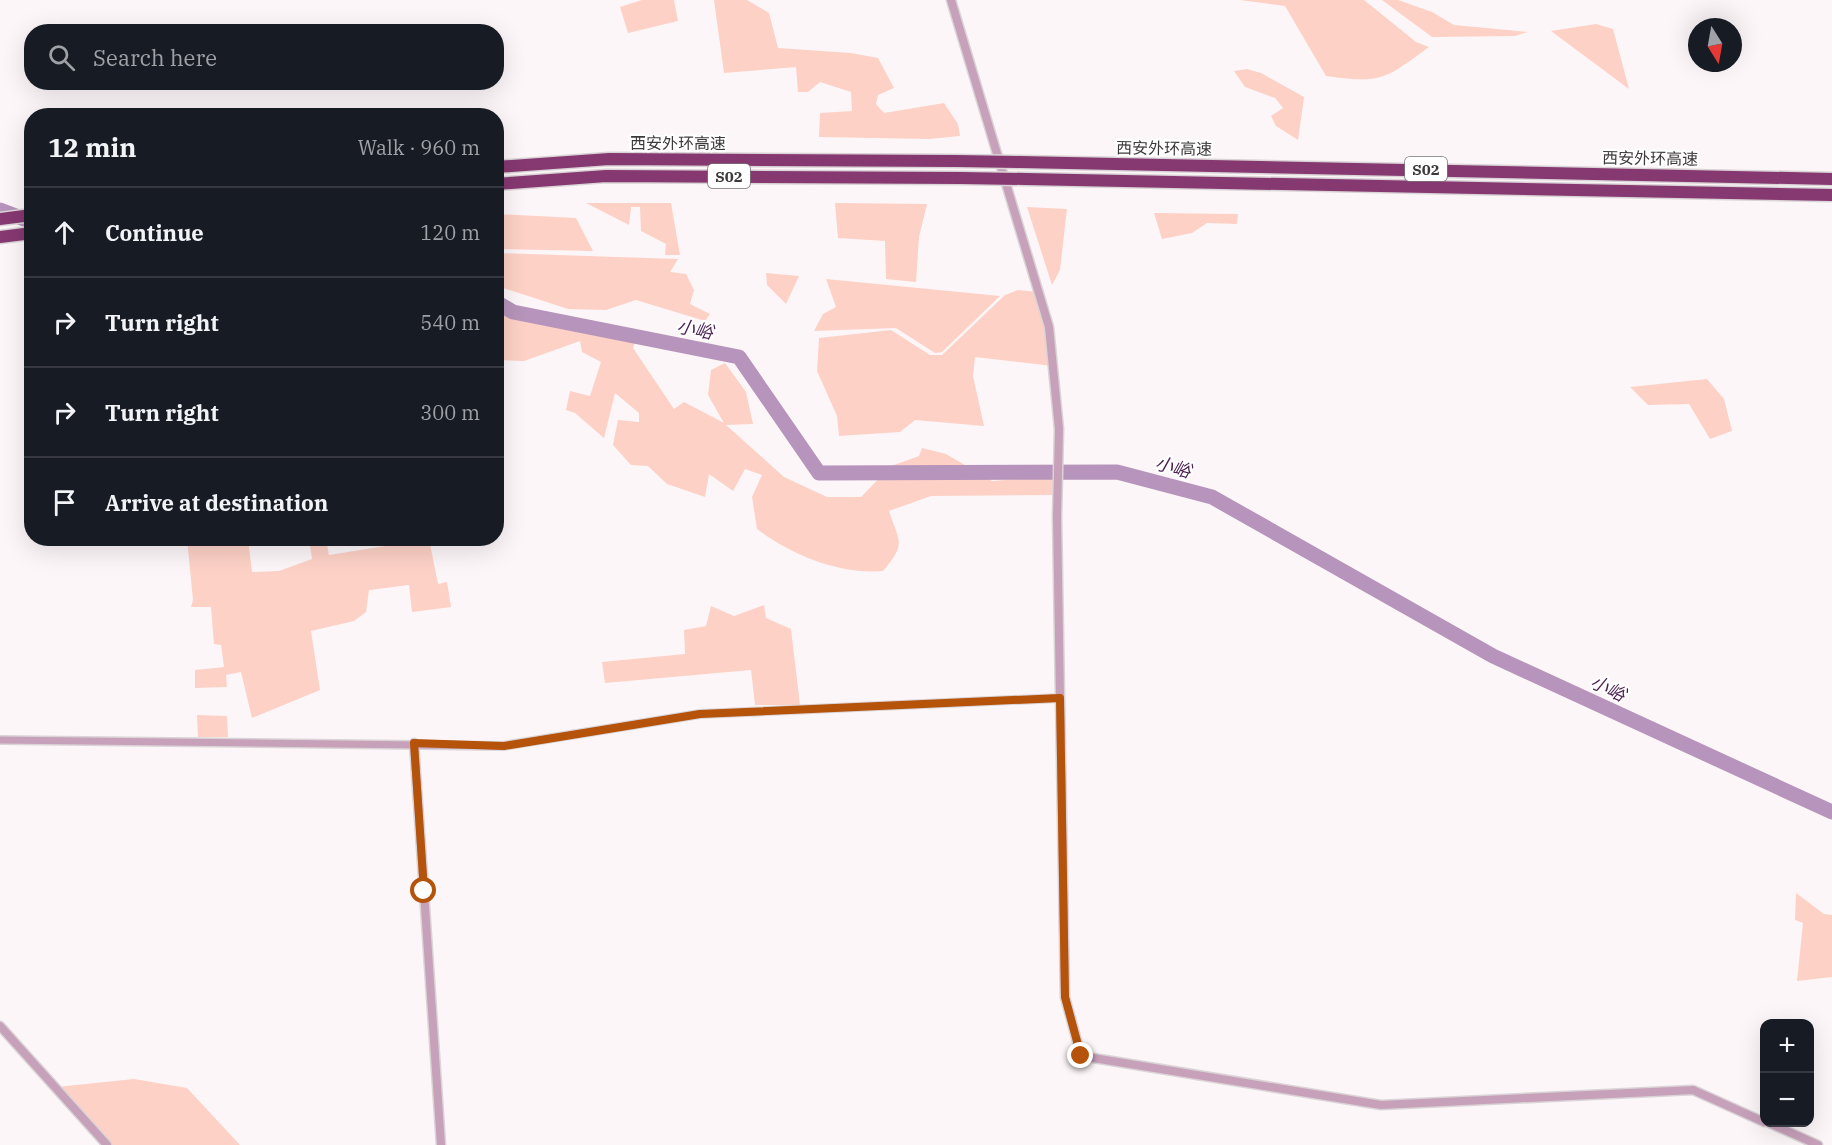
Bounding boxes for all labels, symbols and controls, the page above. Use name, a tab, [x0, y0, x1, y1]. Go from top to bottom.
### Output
north arrow	[1688, 18, 1742, 72]
search box	[24, 24, 504, 90]
icon: search	[45, 41, 78, 74]
text: Search here	[93, 43, 217, 72]
text: 12 min	[48, 130, 136, 164]
street label: 西安外环高速	[630, 133, 726, 153]
text: Walk · 960 m	[358, 134, 480, 161]
street label: 西安外环高速	[1116, 137, 1212, 159]
street label: 西安外环高速	[1602, 147, 1698, 169]
road number: S02	[1405, 157, 1447, 181]
road number: S02	[708, 164, 750, 188]
icon: ahead	[48, 216, 81, 249]
text: Continue	[105, 218, 204, 247]
text: 120 m	[420, 219, 480, 246]
icon: right	[48, 306, 81, 339]
text: Turn right	[105, 308, 219, 337]
text: 540 m	[420, 309, 480, 336]
water label: 小峪	[675, 314, 718, 344]
icon: right	[48, 396, 81, 429]
text: Turn right	[105, 398, 219, 427]
text: 300 m	[420, 399, 480, 426]
water label: 小峪	[1153, 451, 1196, 484]
icon: arrive	[48, 486, 81, 519]
text: Arrive at destination	[105, 488, 328, 517]
water label: 小峪	[1587, 670, 1632, 707]
route start	[410, 877, 436, 903]
map controls	[1760, 1019, 1814, 1127]
button: +	[1760, 1019, 1814, 1073]
route end	[1067, 1042, 1093, 1068]
button: −	[1760, 1073, 1814, 1127]

